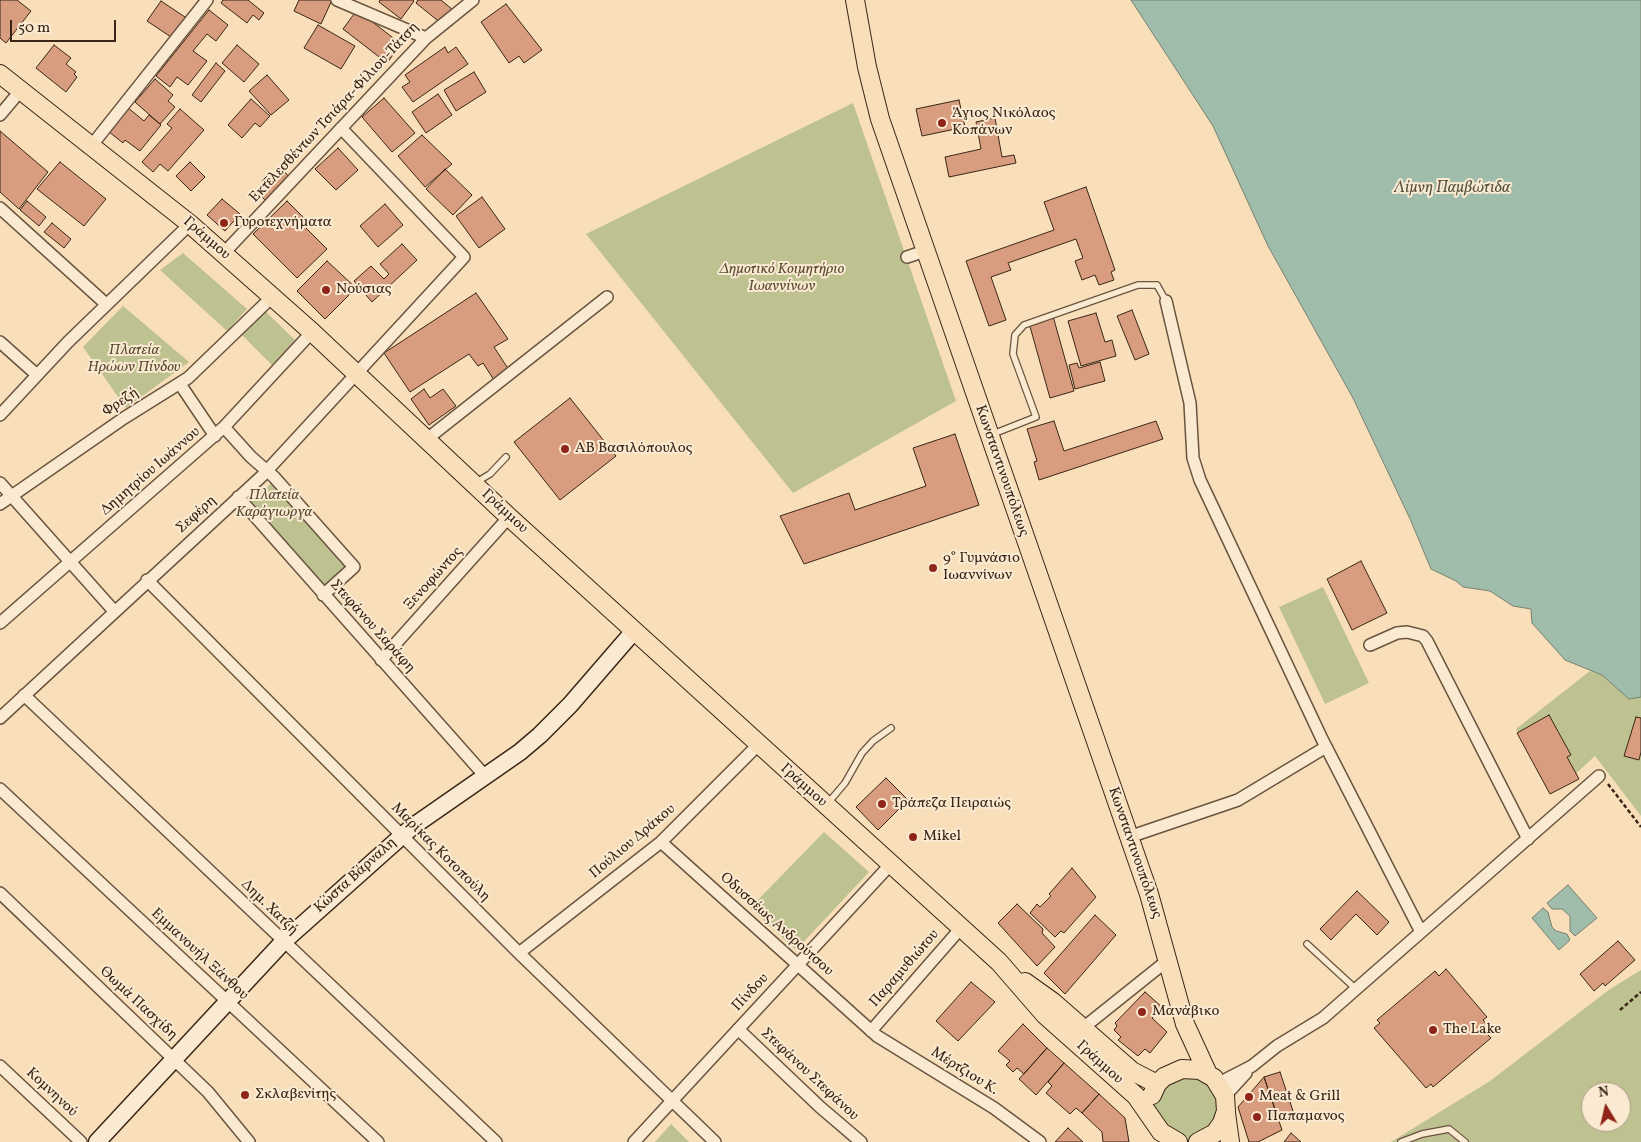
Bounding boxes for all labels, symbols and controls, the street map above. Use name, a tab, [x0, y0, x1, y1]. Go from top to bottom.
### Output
scale bar	[12, 10, 119, 42]
text: 50 m	[18, 18, 50, 39]
street label: Εκτελεσθέντων Τσιάρα-Φίλιου-Τάτση	[246, 19, 424, 207]
place label: Άγιος Νικόλαος Κοπάνων	[952, 105, 1056, 140]
marker: Άγιος Νικόλαος Κοπάνων	[936, 117, 948, 129]
water label: Λίμνη Παμβώτιδα	[1394, 179, 1510, 199]
street label: Γράμμου	[179, 213, 233, 265]
place label: Γυροτεχνήματα	[234, 214, 332, 232]
marker: Γυροτεχνήματα	[218, 217, 230, 229]
park label: Δημοτικό Κοιμητήριο Ιωαννίνων	[720, 261, 844, 296]
place label: Νούσιας	[336, 281, 391, 299]
marker: Νούσιας	[320, 284, 332, 296]
park label: Πλατεία Ηρώων Πίνδου	[88, 342, 180, 377]
street label: Φρεζή	[99, 385, 143, 421]
street label: Κωνσταντινουπόλεως	[970, 403, 1032, 539]
street label: Δημητρίου Ιωάννου	[97, 424, 205, 520]
place label: ΑΒ Βασιλόπουλος	[575, 440, 692, 458]
marker: ΑΒ Βασιλόπουλος	[559, 443, 571, 455]
street label: Γράμμου	[477, 486, 531, 538]
park label: Πλατεία Καράγιωργα	[236, 487, 312, 522]
street label: Σεφέρη	[173, 492, 221, 538]
street label: Ξενοφώντος	[401, 544, 467, 614]
place label: 9° Γυμνάσιο Ιωαννίνων	[943, 550, 1020, 585]
marker: 9° Γυμνάσιο Ιωαννίνων	[927, 562, 939, 574]
street label: Στεφάνου Σαράφη	[325, 577, 419, 677]
street label: Γράμμου	[776, 760, 830, 812]
street label: Κωνσταντινουπόλεως	[1103, 785, 1165, 921]
place label: Τράπεζα Πειραιώς	[892, 795, 1011, 813]
marker: Τράπεζα Πειραιώς	[876, 798, 888, 810]
street label: Μαρίκας Κοτοπούλη	[387, 800, 493, 906]
street label: Πούλιου Δράκου	[586, 801, 680, 883]
place label: Mikel	[923, 828, 961, 846]
marker: Mikel	[907, 831, 919, 843]
street label: Κώστα Βάρναλη	[311, 834, 401, 918]
street label: Οδυσσέως Ανδρούτσου	[716, 869, 836, 981]
street label: Δημ. Χατζή	[237, 876, 301, 940]
street label: Εμμανουήλ Ξάνθου	[147, 905, 251, 1005]
street label: Παραμυθιώτου	[866, 926, 944, 1012]
street label: Θωμά Πασχίδη	[95, 963, 181, 1045]
street label: Πίνδου	[729, 970, 773, 1016]
place label: Μανάβικο	[1152, 1003, 1220, 1021]
marker: Μανάβικο	[1136, 1006, 1148, 1018]
place label: The Lake	[1443, 1021, 1501, 1039]
marker: The Lake	[1427, 1024, 1439, 1036]
street label: Στεφάνου Στεφάνου	[756, 1025, 862, 1125]
street label: Γράμμου	[1072, 1037, 1126, 1089]
street label: Μέρτζιου Κ.	[927, 1044, 1001, 1100]
street label: Κομνηνού	[21, 1065, 81, 1121]
north arrow	[1581, 1082, 1631, 1132]
text: N	[1597, 1083, 1610, 1103]
place label: Σκλαβενίτης	[255, 1086, 336, 1104]
place label: Meat & Grill	[1259, 1088, 1340, 1106]
marker: Σκλαβενίτης	[239, 1089, 251, 1101]
marker: Meat & Grill	[1243, 1091, 1255, 1103]
place label: Παπαμανος	[1267, 1108, 1345, 1126]
marker: Παπαμανος	[1251, 1111, 1263, 1123]

